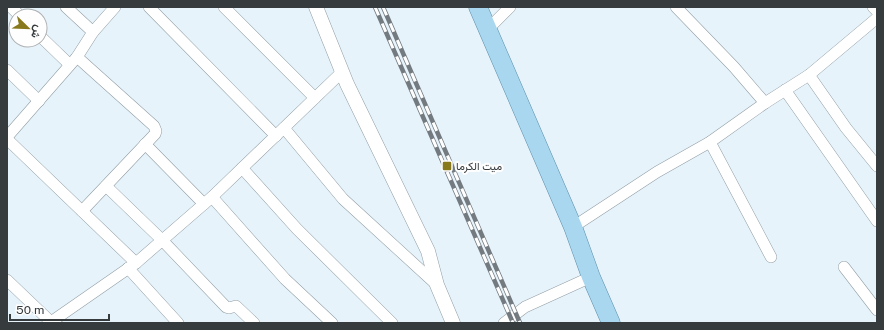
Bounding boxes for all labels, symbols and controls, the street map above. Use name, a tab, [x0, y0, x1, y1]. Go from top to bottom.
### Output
north arrow	[8, 8, 48, 48]
text: ش	[28, 23, 45, 40]
marker: ميت الكرما	[441, 160, 453, 172]
place label: ميت الكرما	[456, 160, 502, 173]
scale bar	[10, 296, 109, 322]
text: 50 m	[16, 303, 44, 317]

